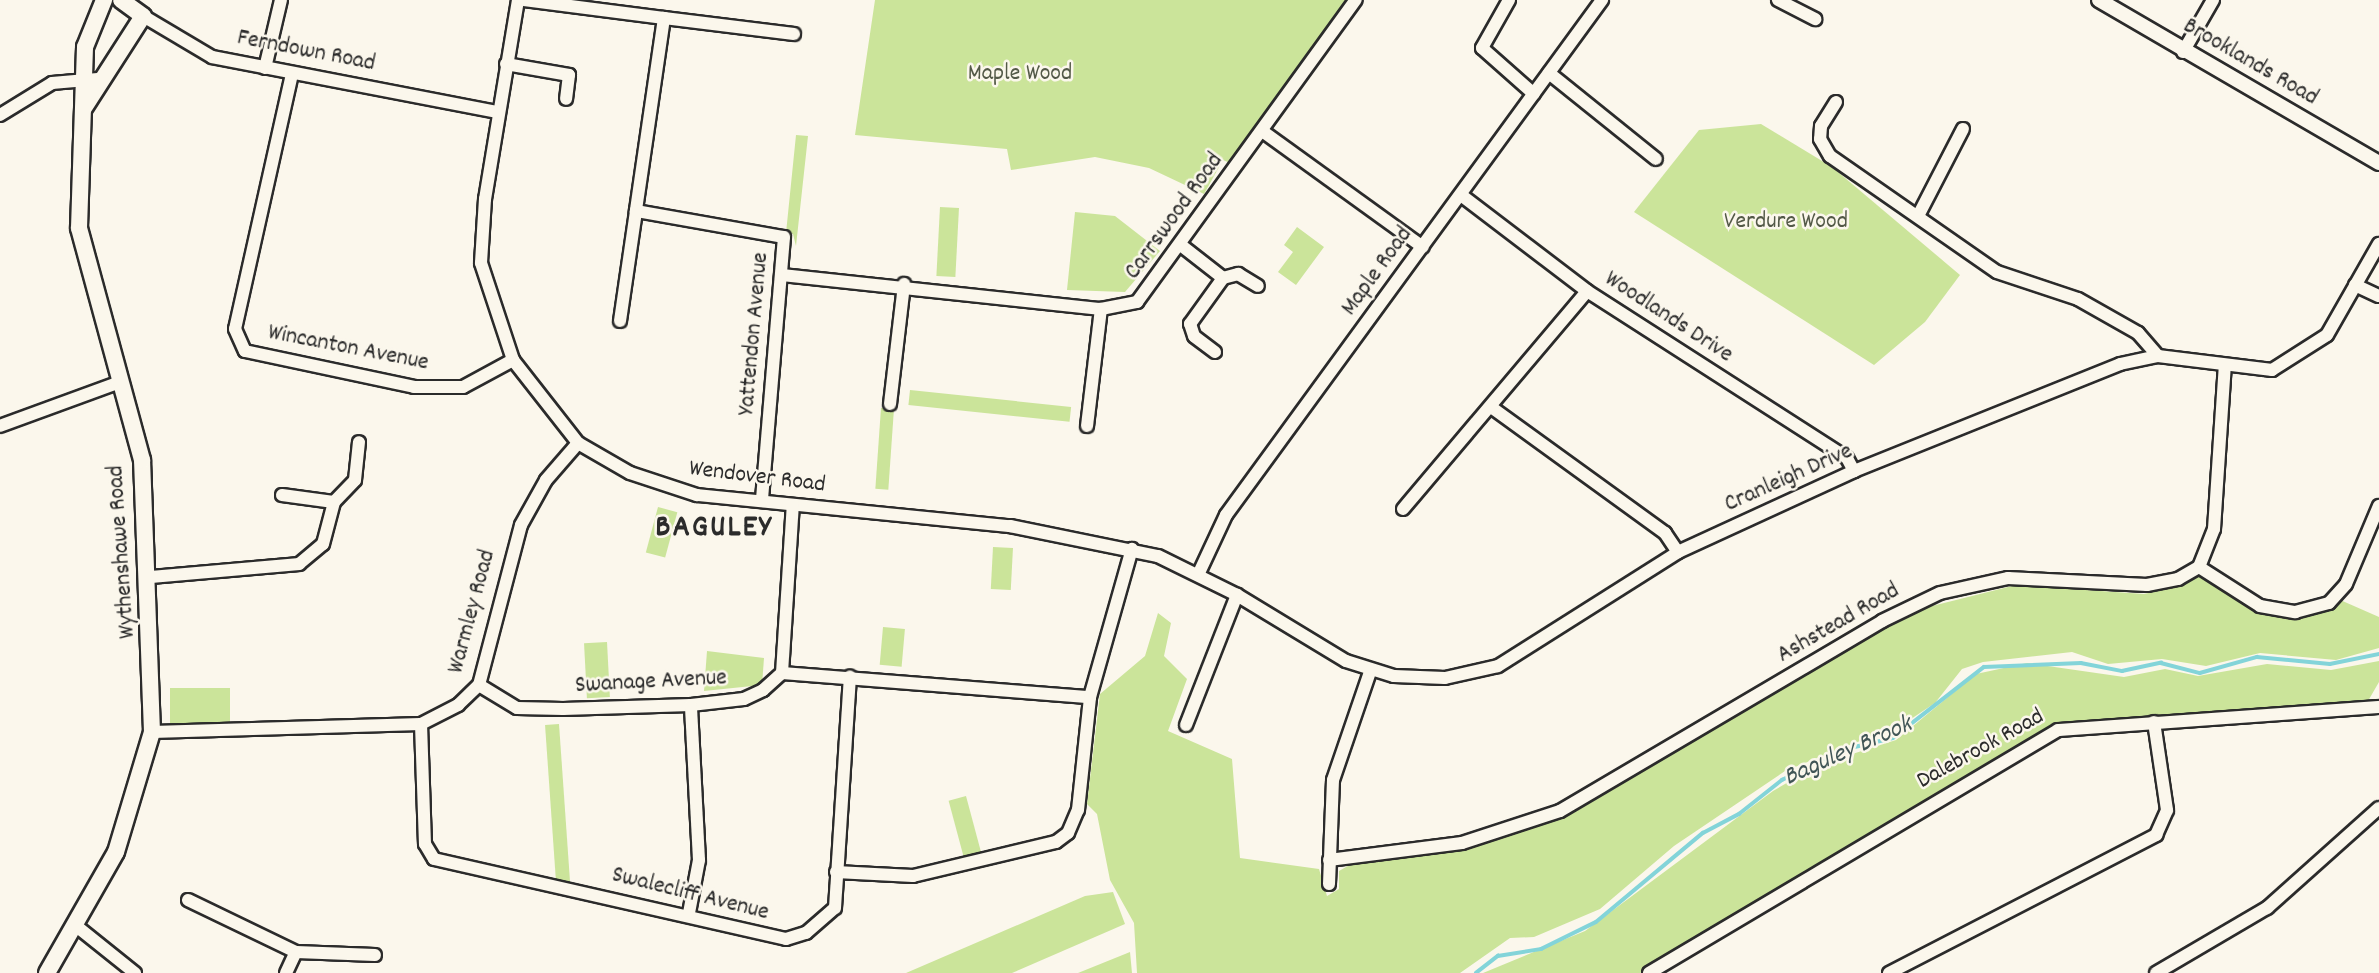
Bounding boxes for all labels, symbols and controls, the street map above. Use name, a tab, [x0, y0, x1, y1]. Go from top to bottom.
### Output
street label: Brooklands Road	[2177, 13, 2323, 113]
street label: Ferndown Road	[234, 24, 378, 80]
park label: Maple Wood	[968, 61, 1072, 89]
street label: Carrswood Road	[1119, 148, 1231, 286]
park label: Verdure Wood	[1724, 209, 1848, 237]
street label: Maple Road	[1336, 222, 1420, 322]
street label: Yattendon Avenue	[734, 251, 776, 417]
street label: Woodlands Drive	[1598, 266, 1738, 370]
street label: Wincanton Avenue	[265, 319, 431, 379]
street label: Cranleigh Drive	[1721, 438, 1857, 520]
street label: Wendover Road	[687, 455, 827, 501]
street label: Wythenshawe Road	[103, 464, 143, 640]
district label: BAGULEY	[656, 510, 772, 548]
street label: Warmley Road	[443, 547, 503, 677]
street label: Ashstead Road	[1773, 577, 1905, 671]
street label: Swanage Avenue	[574, 665, 728, 701]
street label: Dalebrook Road	[1912, 703, 2050, 797]
water label: Baguley Brook	[1779, 710, 1917, 794]
street label: Swalecliff Avenue	[609, 862, 771, 928]

